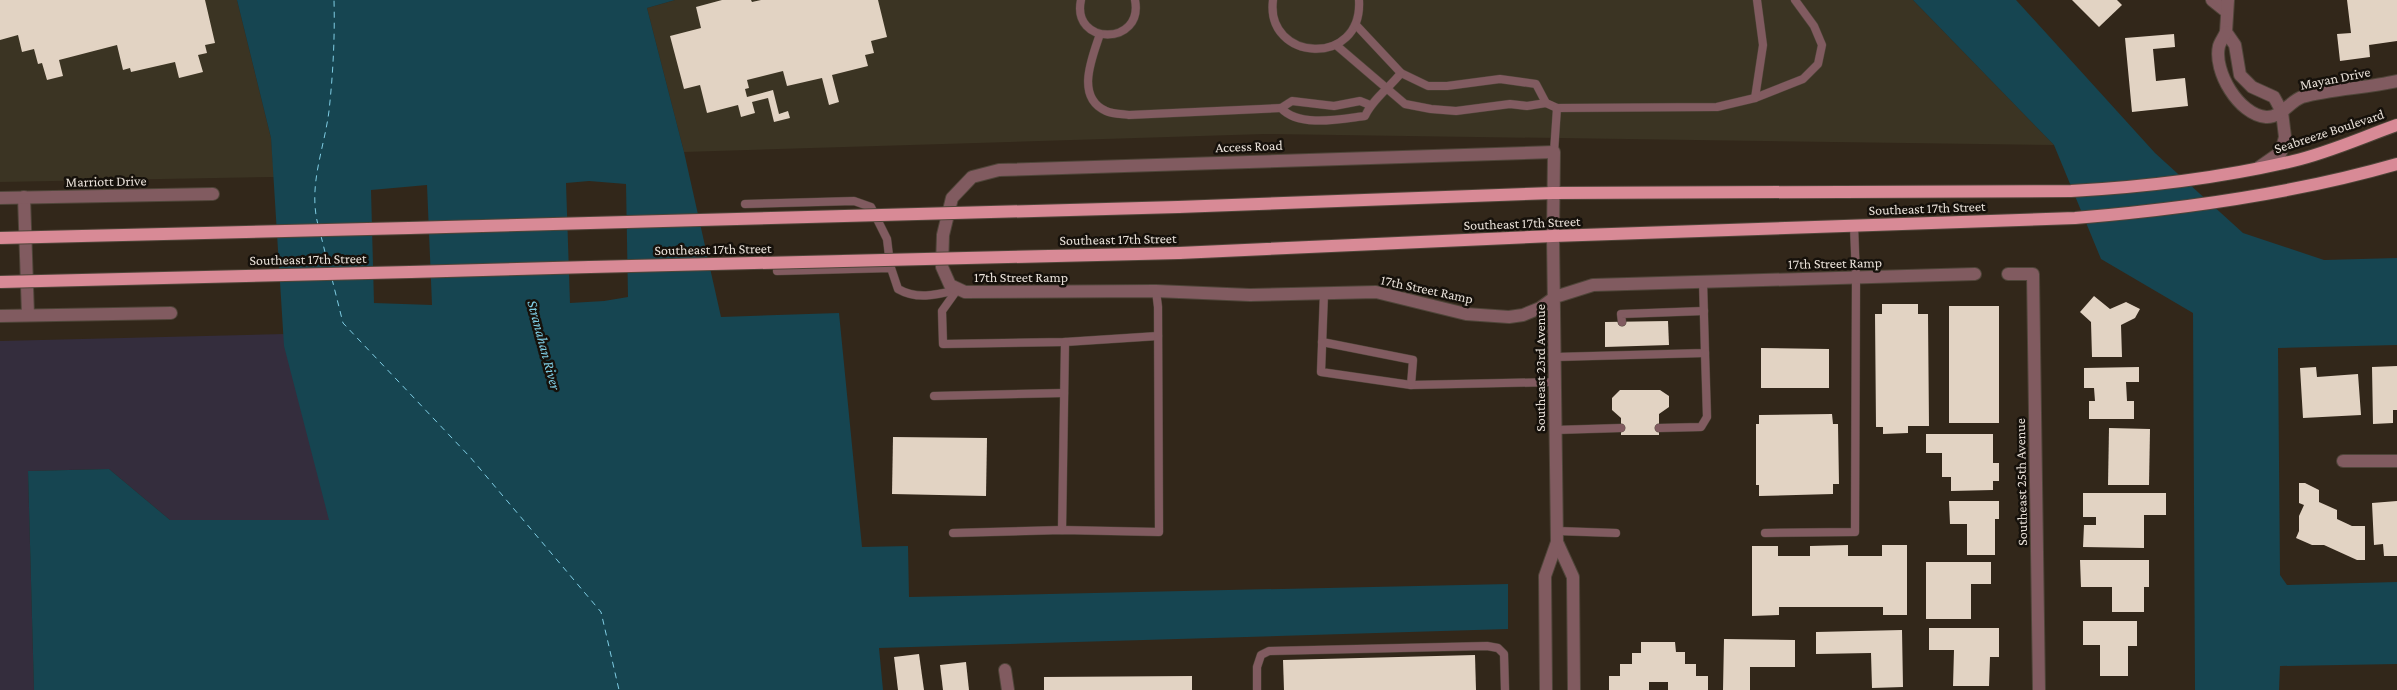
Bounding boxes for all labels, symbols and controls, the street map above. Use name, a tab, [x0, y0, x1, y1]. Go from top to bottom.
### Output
street label: Mayan Drive	[2298, 63, 2372, 93]
street label: Seabreeze Boulevard	[2272, 105, 2387, 156]
street label: Access Road	[1215, 137, 1284, 155]
street label: Marriott Drive	[65, 172, 147, 190]
street label: Southeast 17th Street	[1868, 198, 1986, 218]
street label: Southeast 17th Street	[1463, 213, 1581, 233]
street label: Southeast 17th Street	[1059, 230, 1177, 248]
street label: Southeast 17th Street	[654, 240, 772, 258]
street label: Southeast 17th Street	[249, 250, 367, 268]
street label: 17th Street Ramp	[1788, 254, 1882, 272]
street label: 17th Street Ramp	[974, 269, 1068, 285]
street label: 17th Street Ramp	[1379, 271, 1475, 307]
water label: Stranahan River	[524, 298, 564, 392]
street label: Southeast 23rd Avenue	[1532, 304, 1548, 432]
street label: Southeast 25th Avenue	[2012, 418, 2030, 546]

